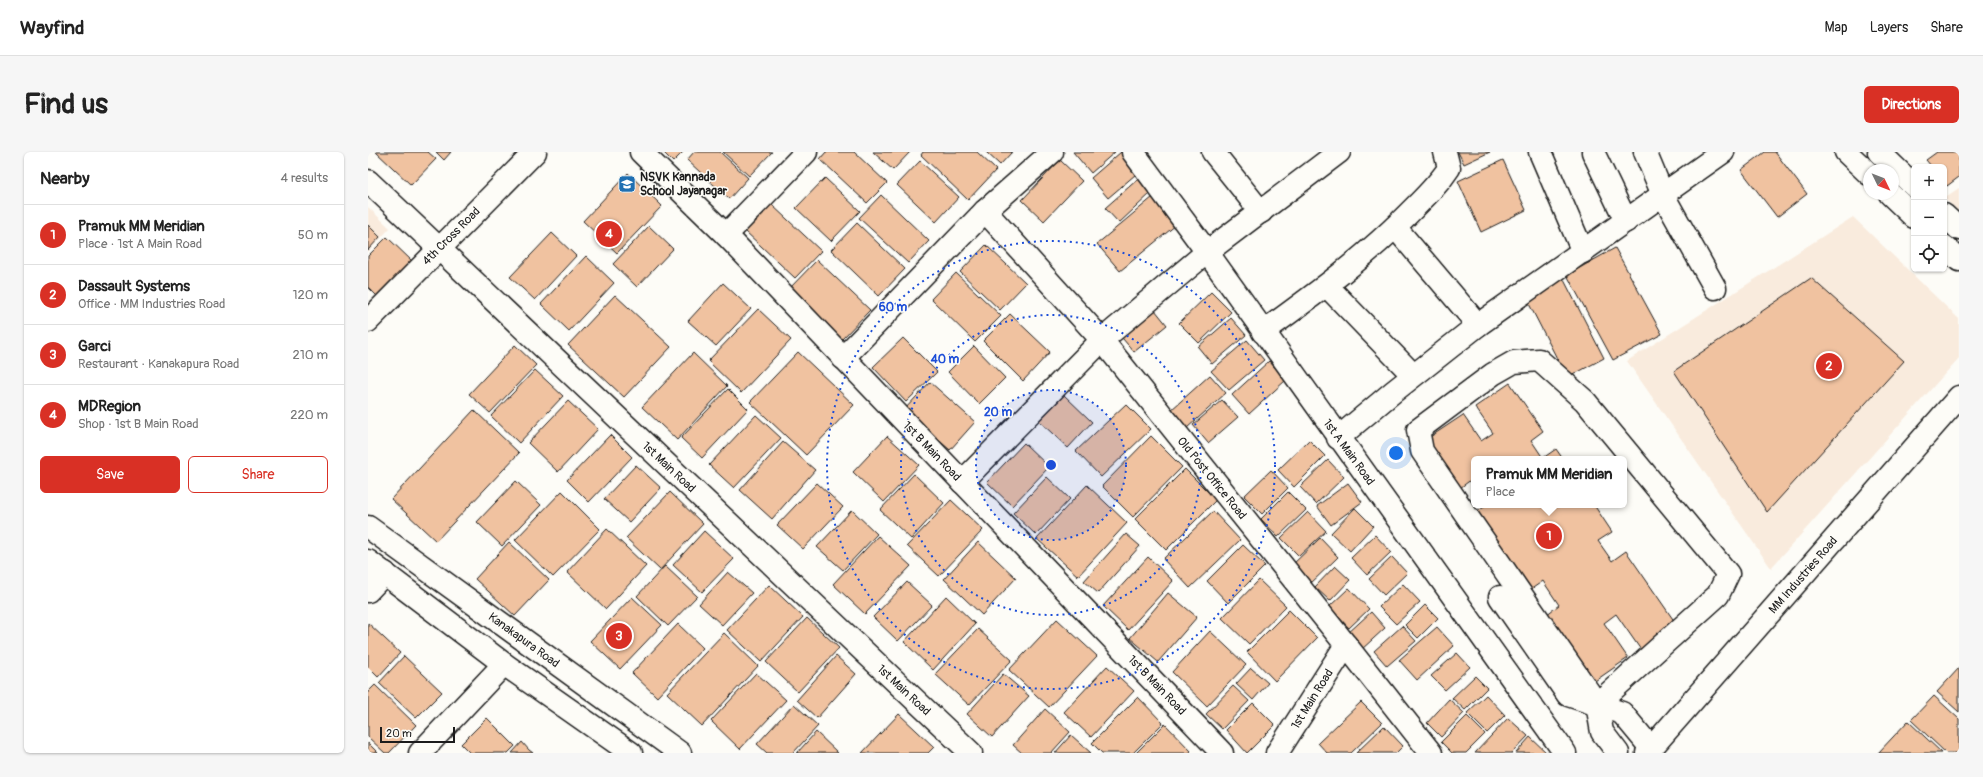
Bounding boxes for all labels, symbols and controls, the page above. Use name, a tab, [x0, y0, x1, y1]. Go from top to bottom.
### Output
text: Wayfind	[20, 16, 84, 40]
text: Map	[1825, 19, 1848, 36]
text: Layers	[1870, 19, 1908, 36]
text: Share	[1930, 19, 1963, 36]
button: Directions	[1864, 86, 1959, 123]
text: Find us	[24, 87, 108, 122]
north arrow	[1863, 164, 1899, 200]
map controls	[1911, 164, 1947, 272]
button: +	[1911, 164, 1947, 200]
text: Nearby	[40, 168, 89, 189]
text: 4 results	[281, 170, 328, 186]
place label: NSVK Kannada School Jayanagar	[640, 170, 728, 199]
school or university icon: NSVK Kannada School Jayanagar	[617, 174, 637, 194]
button: −	[1911, 200, 1947, 236]
street label: 4th Cross Road	[419, 204, 484, 269]
text: Pramuk MM Meridian	[78, 217, 205, 236]
pin: 4	[596, 219, 622, 249]
text: 1	[50, 227, 56, 243]
text: 50 m	[298, 227, 328, 243]
text: Place · 1st A Main Road	[78, 236, 202, 252]
button: locate	[1911, 236, 1947, 272]
text: Dassault Systems	[78, 277, 190, 296]
text: 2	[49, 287, 57, 303]
text: 120 m	[292, 287, 328, 303]
text: Office · MM Industries Road	[78, 296, 225, 312]
text: 60 m	[879, 300, 908, 315]
text: Garci	[78, 337, 111, 356]
text: 3	[49, 347, 57, 363]
text: 210 m	[292, 347, 328, 363]
pin: 2	[1816, 351, 1842, 381]
text: 40 m	[930, 352, 960, 367]
text: Restaurant · Kanakapura Road	[78, 356, 239, 372]
text: MDRegion	[78, 397, 141, 416]
text: 20 m	[984, 405, 1012, 420]
text: 4	[49, 407, 57, 423]
text: 220 m	[290, 407, 328, 423]
text: Shop · 1st B Main Road	[78, 416, 199, 432]
street label: 1st A Main Road	[1319, 416, 1378, 489]
street label: 1st B Main Road	[899, 418, 964, 484]
street label: Old Post Office Road	[1174, 434, 1250, 523]
street label: 1st Main Road	[639, 439, 699, 496]
your location	[1386, 443, 1406, 463]
button: Save	[40, 456, 180, 493]
button: Share	[188, 456, 328, 493]
popup	[1471, 456, 1627, 508]
centre of rings	[1044, 458, 1058, 472]
text: Pramuk MM Meridian	[1486, 465, 1612, 484]
text: Place	[1486, 484, 1515, 500]
pin: 1	[1536, 521, 1562, 551]
street label: MM Industries Road	[1766, 534, 1841, 617]
street label: Kanakapura Road	[485, 610, 562, 671]
pin: 3	[606, 621, 632, 651]
street label: 1st B Main Road	[1124, 652, 1189, 718]
street label: 1st Main Road	[874, 662, 934, 719]
street label: 1st Main Road	[1288, 666, 1337, 732]
scale bar	[380, 725, 455, 744]
text: 20 m	[386, 727, 412, 740]

